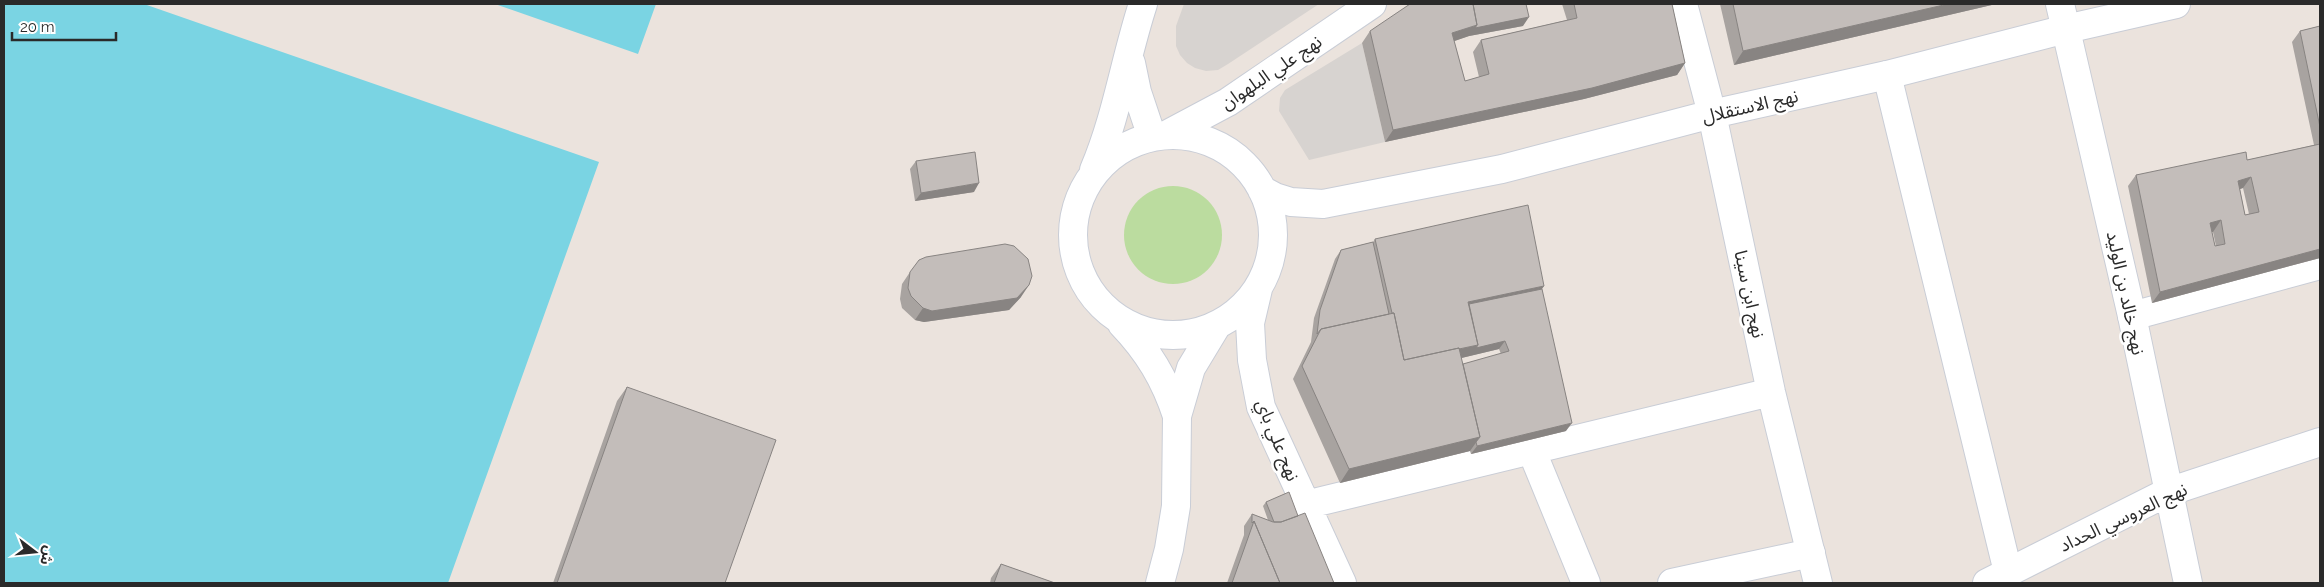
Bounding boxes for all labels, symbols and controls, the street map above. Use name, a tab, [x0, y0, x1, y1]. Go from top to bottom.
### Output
scale bar	[12, 10, 116, 42]
text: 20 m	[20, 18, 55, 36]
street label: نهج علي البلهوان	[1217, 30, 1327, 116]
street label: نهج الاستقلال	[1700, 85, 1801, 130]
street label: نهج خالد بن الوليد	[2100, 229, 2149, 357]
street label: نهج ابن سينا	[1728, 248, 1770, 341]
street label: نهج علي باي	[1249, 396, 1304, 485]
street label: نهج العروسي الحداد	[2056, 478, 2192, 559]
north arrow	[10, 527, 60, 577]
text: ش	[37, 544, 58, 567]

